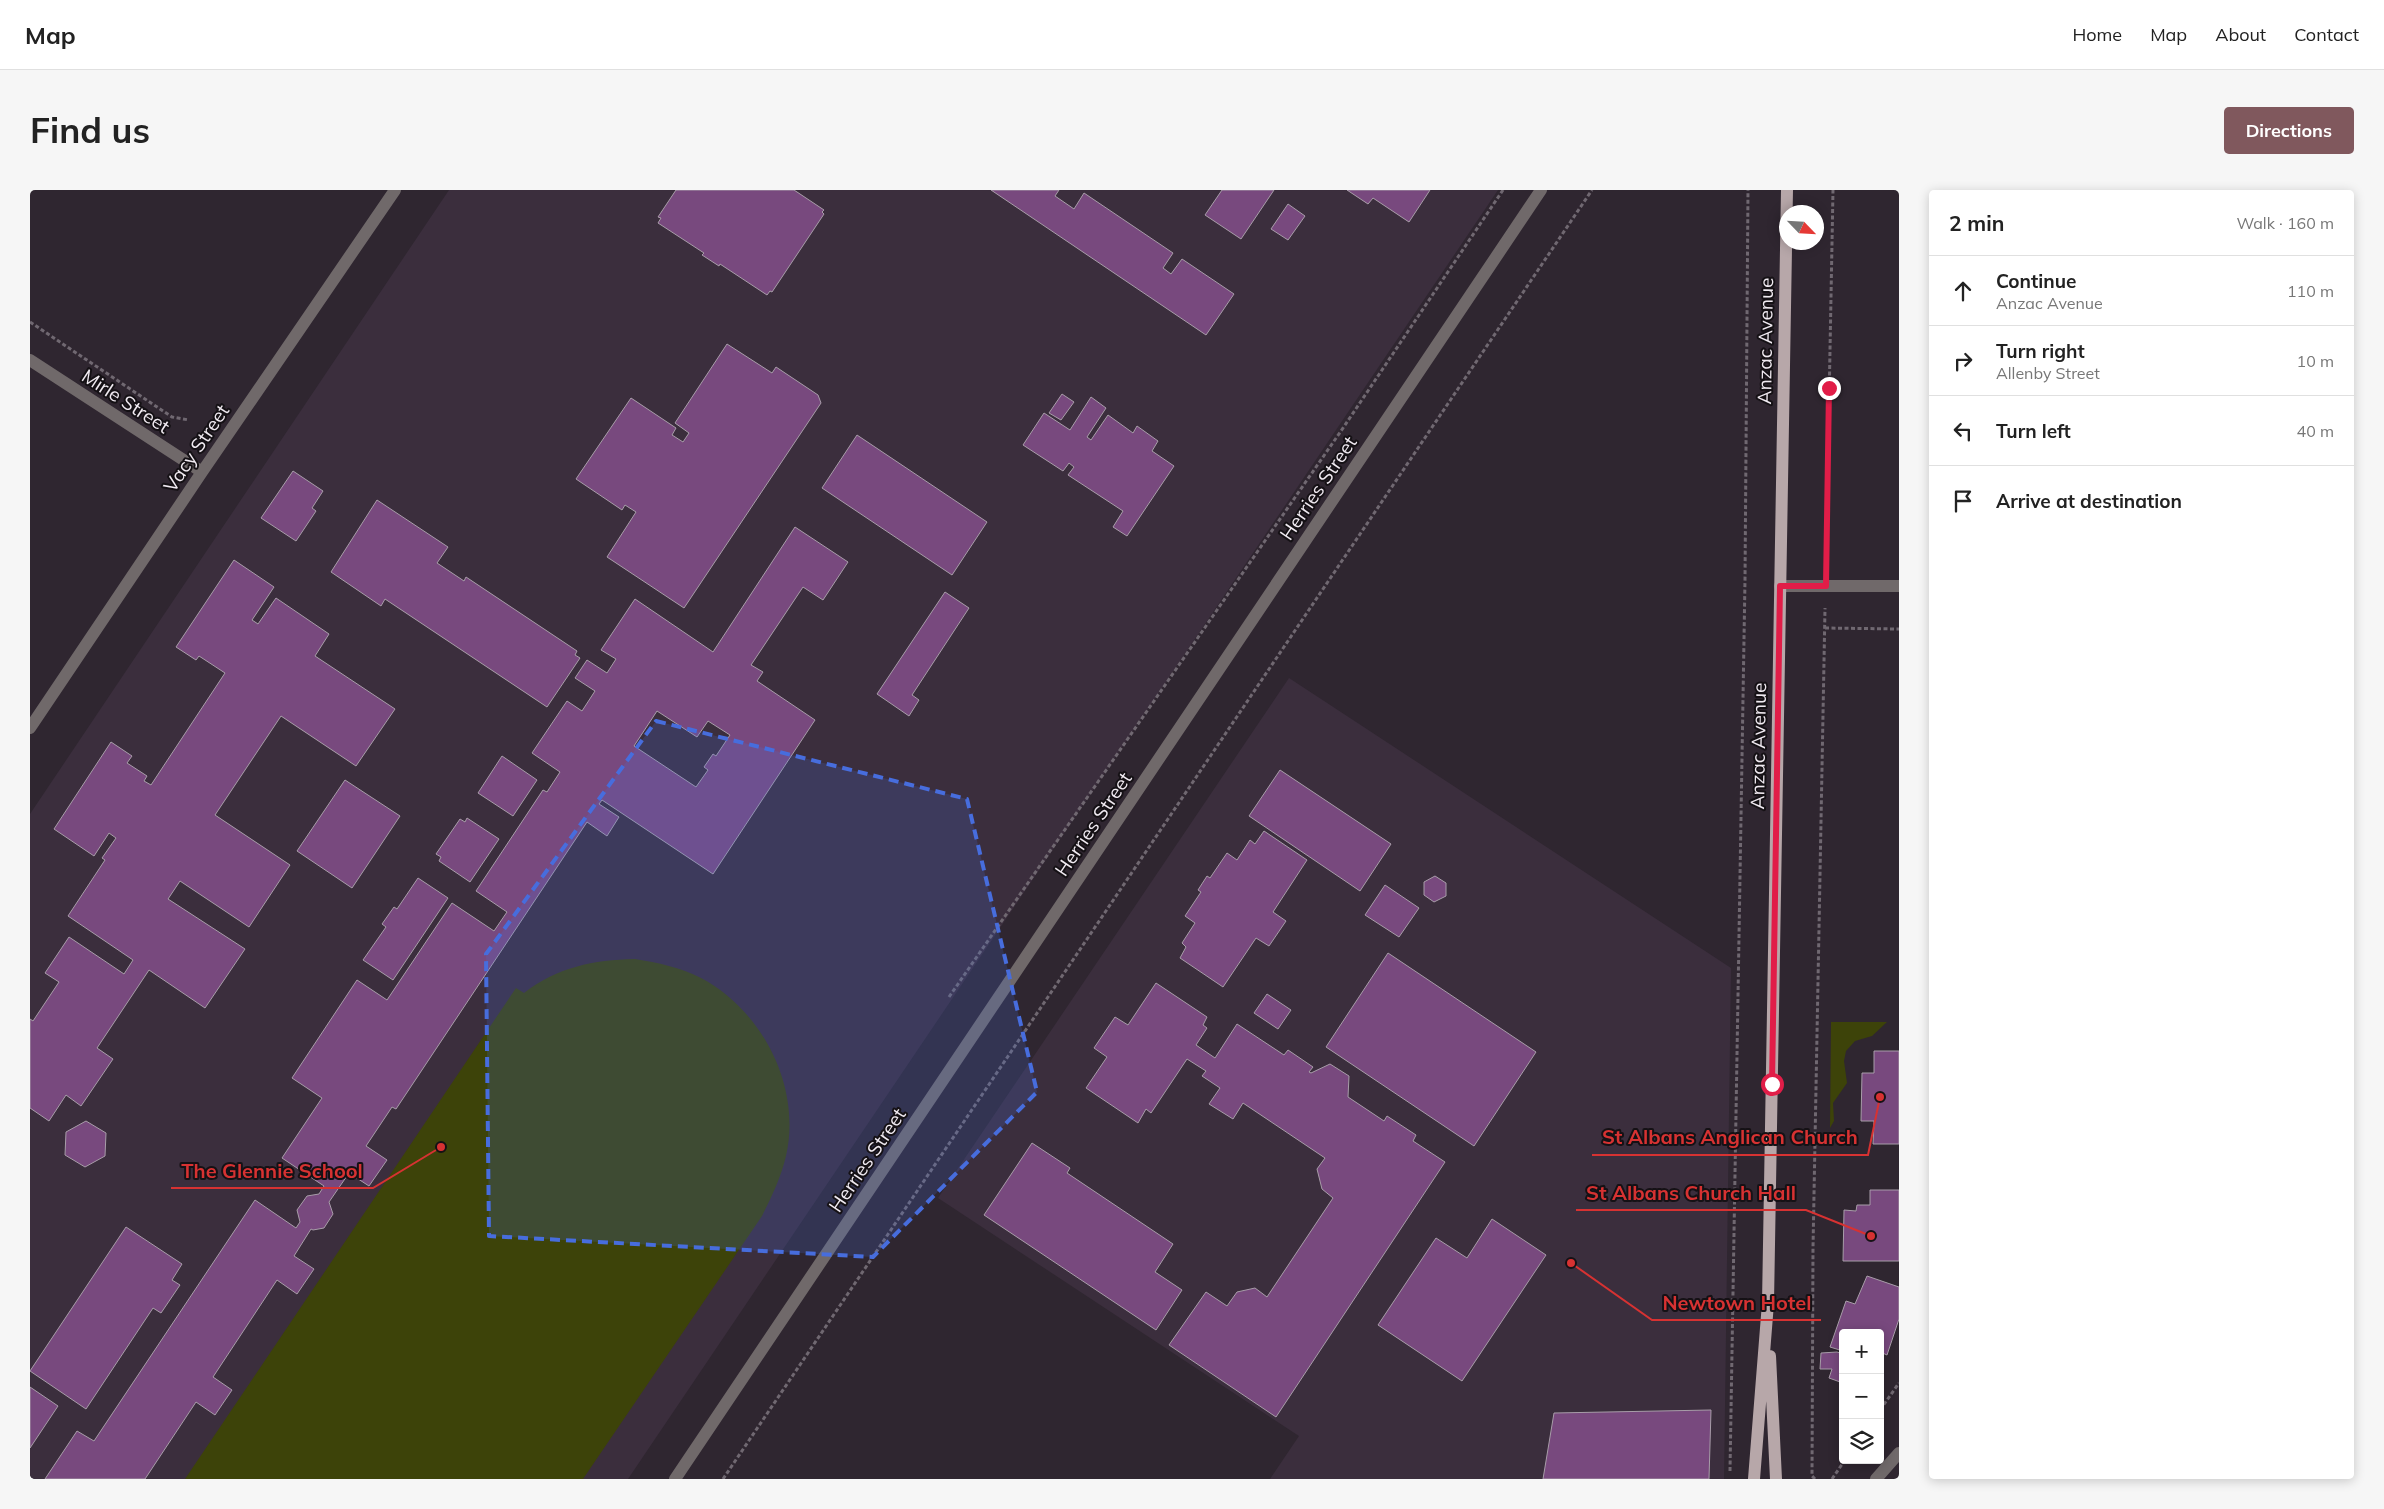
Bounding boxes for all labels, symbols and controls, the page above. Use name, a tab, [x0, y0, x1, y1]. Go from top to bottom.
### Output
text: Map	[25, 20, 76, 50]
text: Home	[2072, 23, 2122, 46]
text: Map	[2150, 23, 2187, 46]
text: About	[2215, 23, 2266, 46]
text: Contact	[2294, 23, 2359, 46]
button: Directions	[2224, 107, 2354, 154]
text: Find us	[30, 108, 150, 152]
north arrow	[1779, 205, 1824, 250]
text: 2 min	[1949, 210, 2004, 236]
text: Walk · 160 m	[2236, 213, 2334, 233]
text: Continue	[1996, 269, 2076, 293]
street label: Anzac Avenue	[1752, 277, 1778, 405]
icon: ahead	[1949, 277, 1977, 305]
text: 110 m	[2287, 281, 2334, 301]
text: Anzac Avenue	[1996, 293, 2103, 313]
text: Turn right	[1996, 339, 2085, 363]
icon: right	[1949, 347, 1977, 375]
text: 10 m	[2297, 351, 2334, 371]
text: Allenby Street	[1996, 363, 2100, 383]
street label: Mirle Street	[77, 364, 175, 439]
route end	[1818, 377, 1841, 400]
street label: Vacy Street	[158, 399, 234, 496]
icon: left	[1949, 417, 1977, 445]
text: Turn left	[1996, 419, 2071, 443]
text: 40 m	[2297, 421, 2334, 441]
street label: Herries Street	[1274, 431, 1362, 545]
icon: arrive	[1949, 487, 1977, 515]
text: Arrive at destination	[1996, 489, 2182, 513]
street label: Anzac Avenue	[1745, 682, 1771, 810]
street label: Herries Street	[1049, 767, 1137, 881]
route start	[1761, 1073, 1784, 1096]
street label: Herries Street	[823, 1103, 911, 1217]
callout: St Albans Anglican Church	[1592, 1120, 1868, 1155]
text: St Albans Anglican Church	[1602, 1124, 1858, 1149]
callout: The Glennie School	[171, 1153, 373, 1188]
text: The Glennie School	[181, 1158, 363, 1183]
callout: St Albans Church Hall	[1576, 1175, 1806, 1210]
text: St Albans Church Hall	[1586, 1180, 1796, 1205]
callout: Newtown Hotel	[1652, 1285, 1821, 1320]
text: Newtown Hotel	[1662, 1290, 1812, 1315]
map controls	[1839, 1329, 1884, 1464]
button: +	[1839, 1329, 1884, 1374]
button: −	[1839, 1374, 1884, 1419]
button: layers	[1839, 1419, 1884, 1464]

